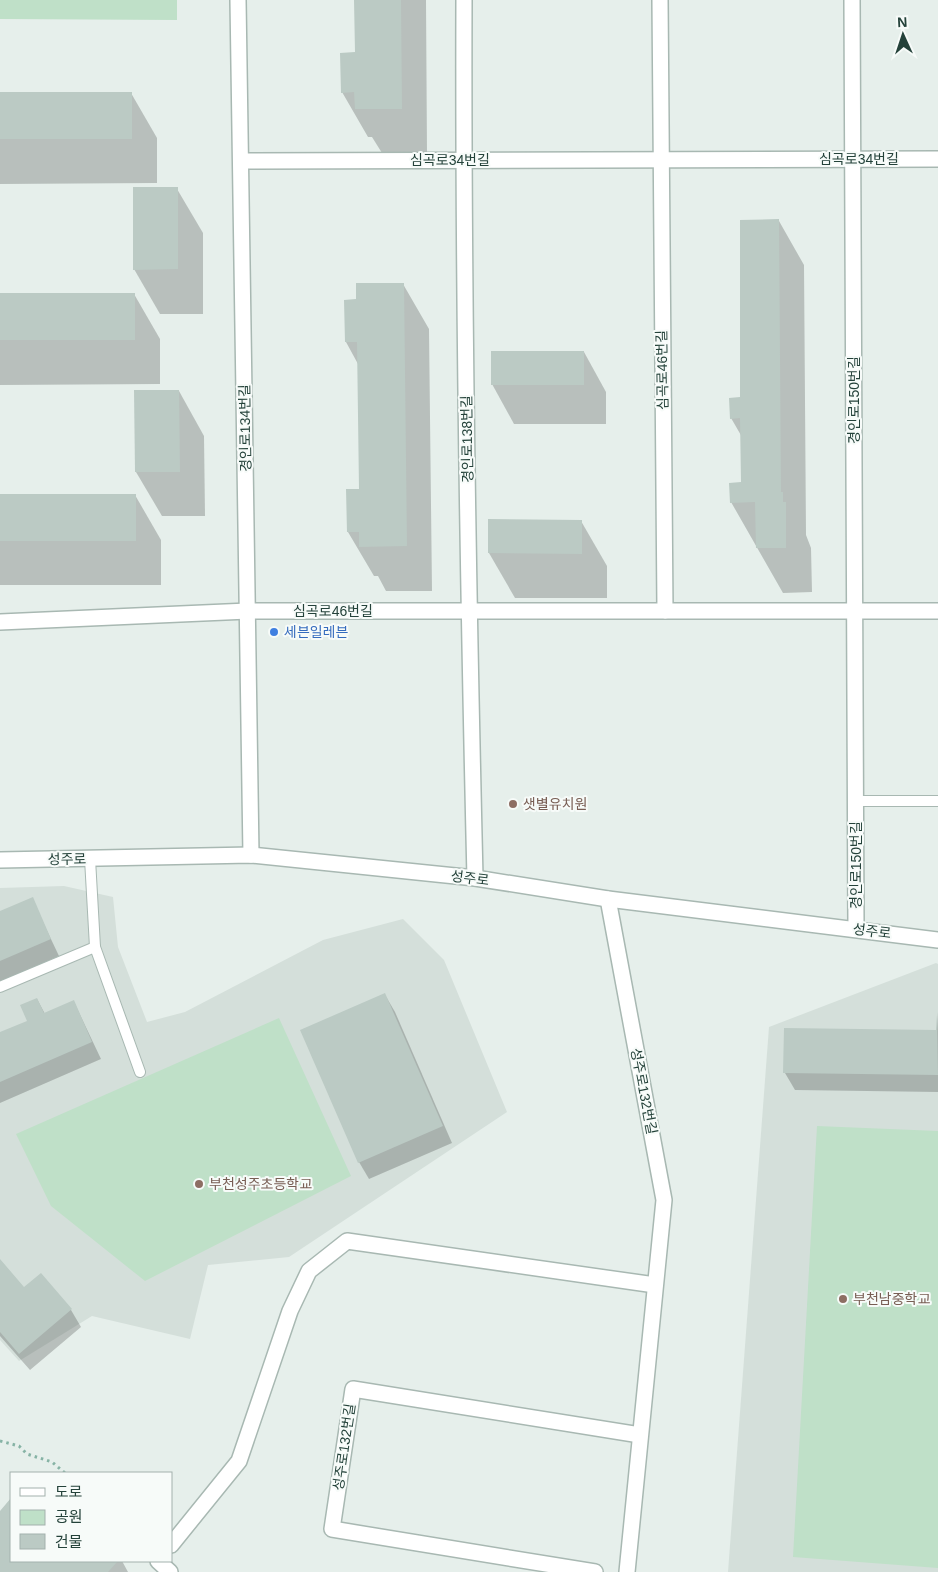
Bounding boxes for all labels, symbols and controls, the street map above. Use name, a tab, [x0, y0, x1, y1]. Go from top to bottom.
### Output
north arrow	[878, 10, 928, 60]
text: N	[897, 14, 908, 30]
street label: 심곡로34번길	[819, 151, 899, 167]
street label: 심곡로34번길	[410, 152, 490, 168]
street label: 심곡로46번길	[653, 330, 671, 410]
street label: 경인로150번길	[846, 356, 862, 444]
street label: 경인로134번길	[236, 384, 254, 472]
street label: 경인로138번길	[458, 395, 476, 483]
street label: 심곡로46번길	[293, 603, 373, 619]
place label: 세븐일레븐	[284, 624, 349, 640]
marker: 세븐일레븐	[268, 626, 280, 638]
place label: 샛별유치원	[523, 796, 587, 812]
marker: 샛별유치원	[507, 798, 519, 810]
street label: 경인로150번길	[848, 821, 864, 909]
street label: 성주로	[48, 851, 87, 867]
street label: 성주로	[450, 868, 490, 888]
street label: 성주로	[852, 921, 892, 941]
street label: 성주로132번길	[628, 1046, 660, 1136]
place label: 부천성주초등학교	[209, 1176, 312, 1192]
marker: 부천성주초등학교	[193, 1178, 205, 1190]
place label: 부천남중학교	[853, 1291, 930, 1307]
marker: 부천남중학교	[837, 1293, 849, 1305]
street label: 성주로132번길	[330, 1402, 358, 1492]
legend	[10, 1472, 172, 1562]
text: 도로	[55, 1483, 83, 1500]
text: 공원	[55, 1508, 83, 1525]
text: 건물	[55, 1533, 83, 1550]

